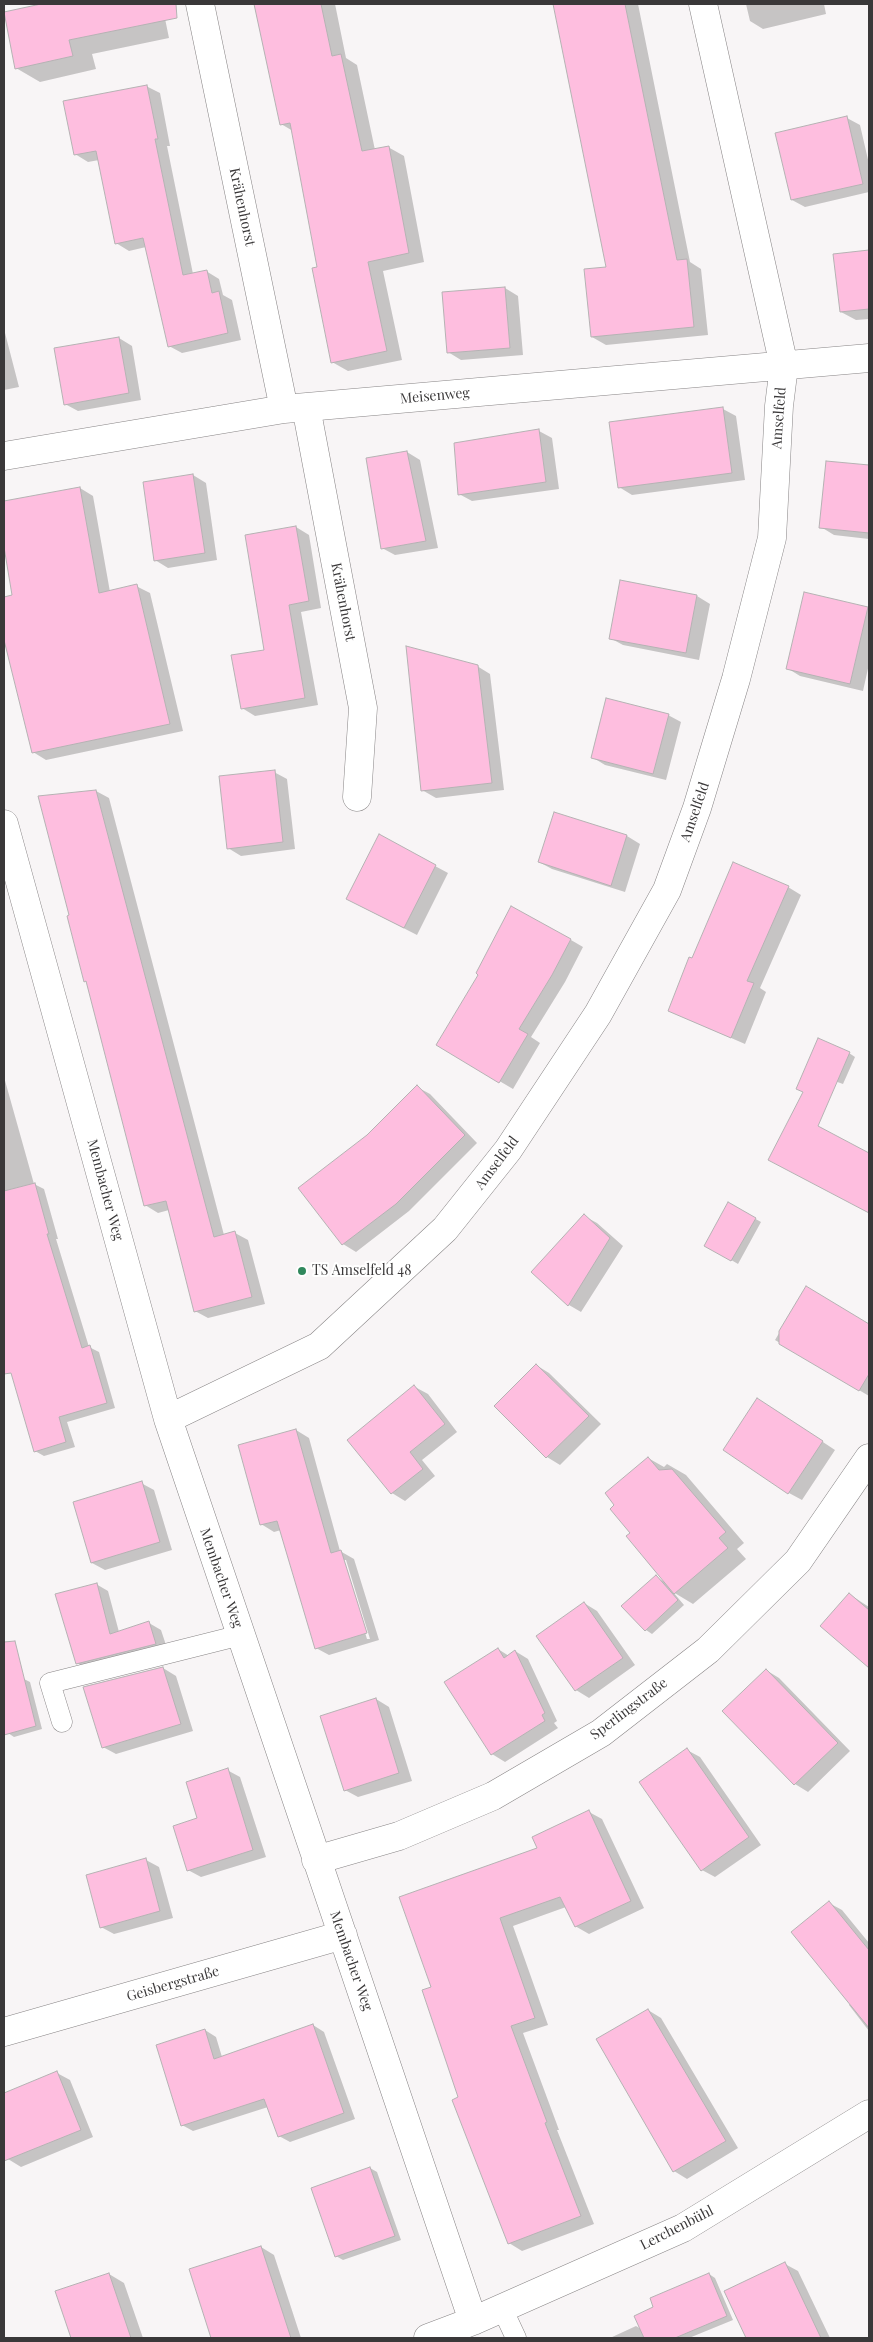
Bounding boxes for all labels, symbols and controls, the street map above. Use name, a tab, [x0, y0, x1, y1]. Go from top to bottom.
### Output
street label: Krähenhorst	[226, 166, 258, 248]
street label: Meisenweg	[399, 385, 471, 407]
street label: Amselfeld	[768, 386, 790, 450]
street label: Krähenhorst	[327, 561, 359, 643]
street label: Amselfeld	[677, 780, 713, 844]
street label: Amselfeld	[472, 1133, 522, 1193]
street label: Membacher Weg	[83, 1137, 127, 1243]
place label: TS Amselfeld 48	[312, 1263, 412, 1279]
marker: TS Amselfeld 48	[296, 1265, 308, 1277]
street label: Membacher Weg	[196, 1526, 246, 1630]
street label: Sperlingstraße	[587, 1675, 671, 1743]
street label: Membacher Weg	[326, 1909, 376, 2013]
street label: Geisbergstraße	[125, 1963, 221, 2005]
street label: Lerchenbühl	[638, 2202, 716, 2254]

